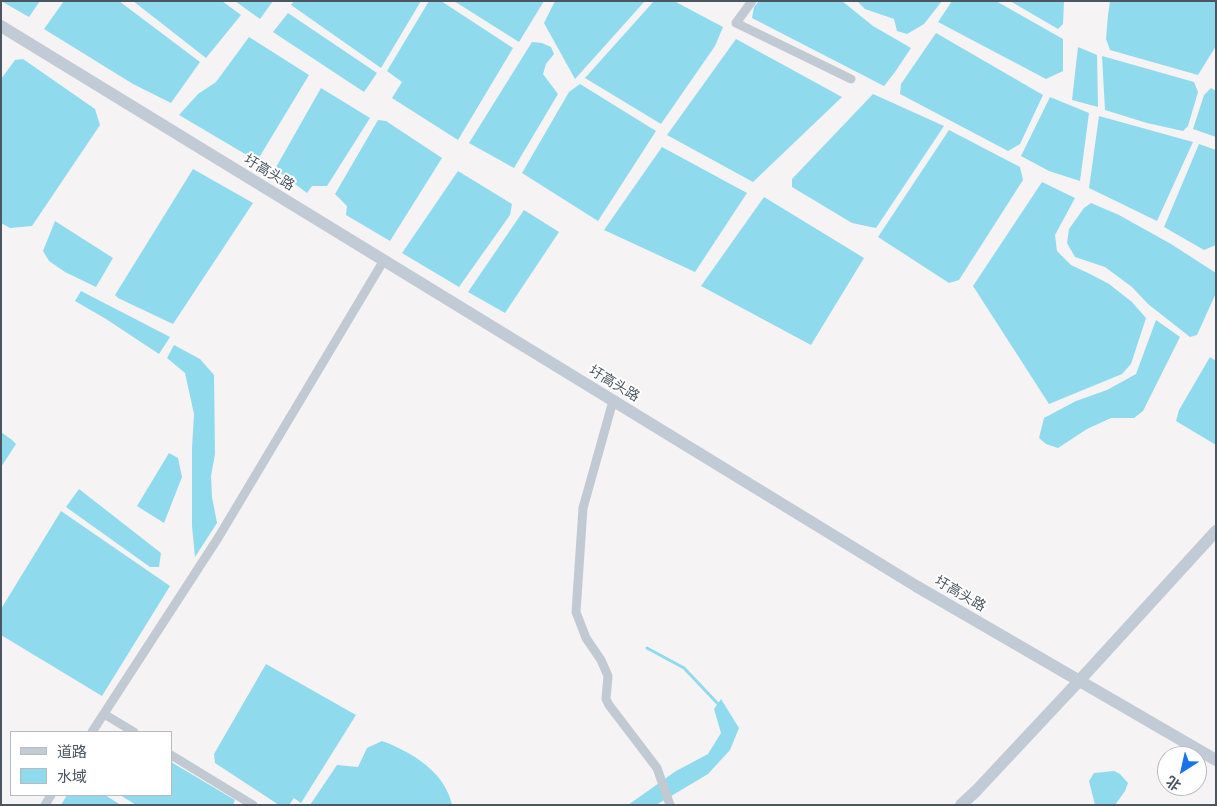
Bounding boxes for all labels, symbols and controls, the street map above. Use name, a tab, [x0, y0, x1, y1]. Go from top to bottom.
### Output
street label: 圩高头路	[241, 151, 297, 195]
street label: 圩高头路	[586, 362, 642, 406]
street label: 圩高头路	[932, 573, 988, 615]
legend	[10, 731, 172, 796]
text: 道路	[57, 743, 87, 761]
north arrow	[1157, 746, 1207, 796]
text: 水域	[57, 768, 87, 786]
text: 北	[1163, 772, 1184, 794]

